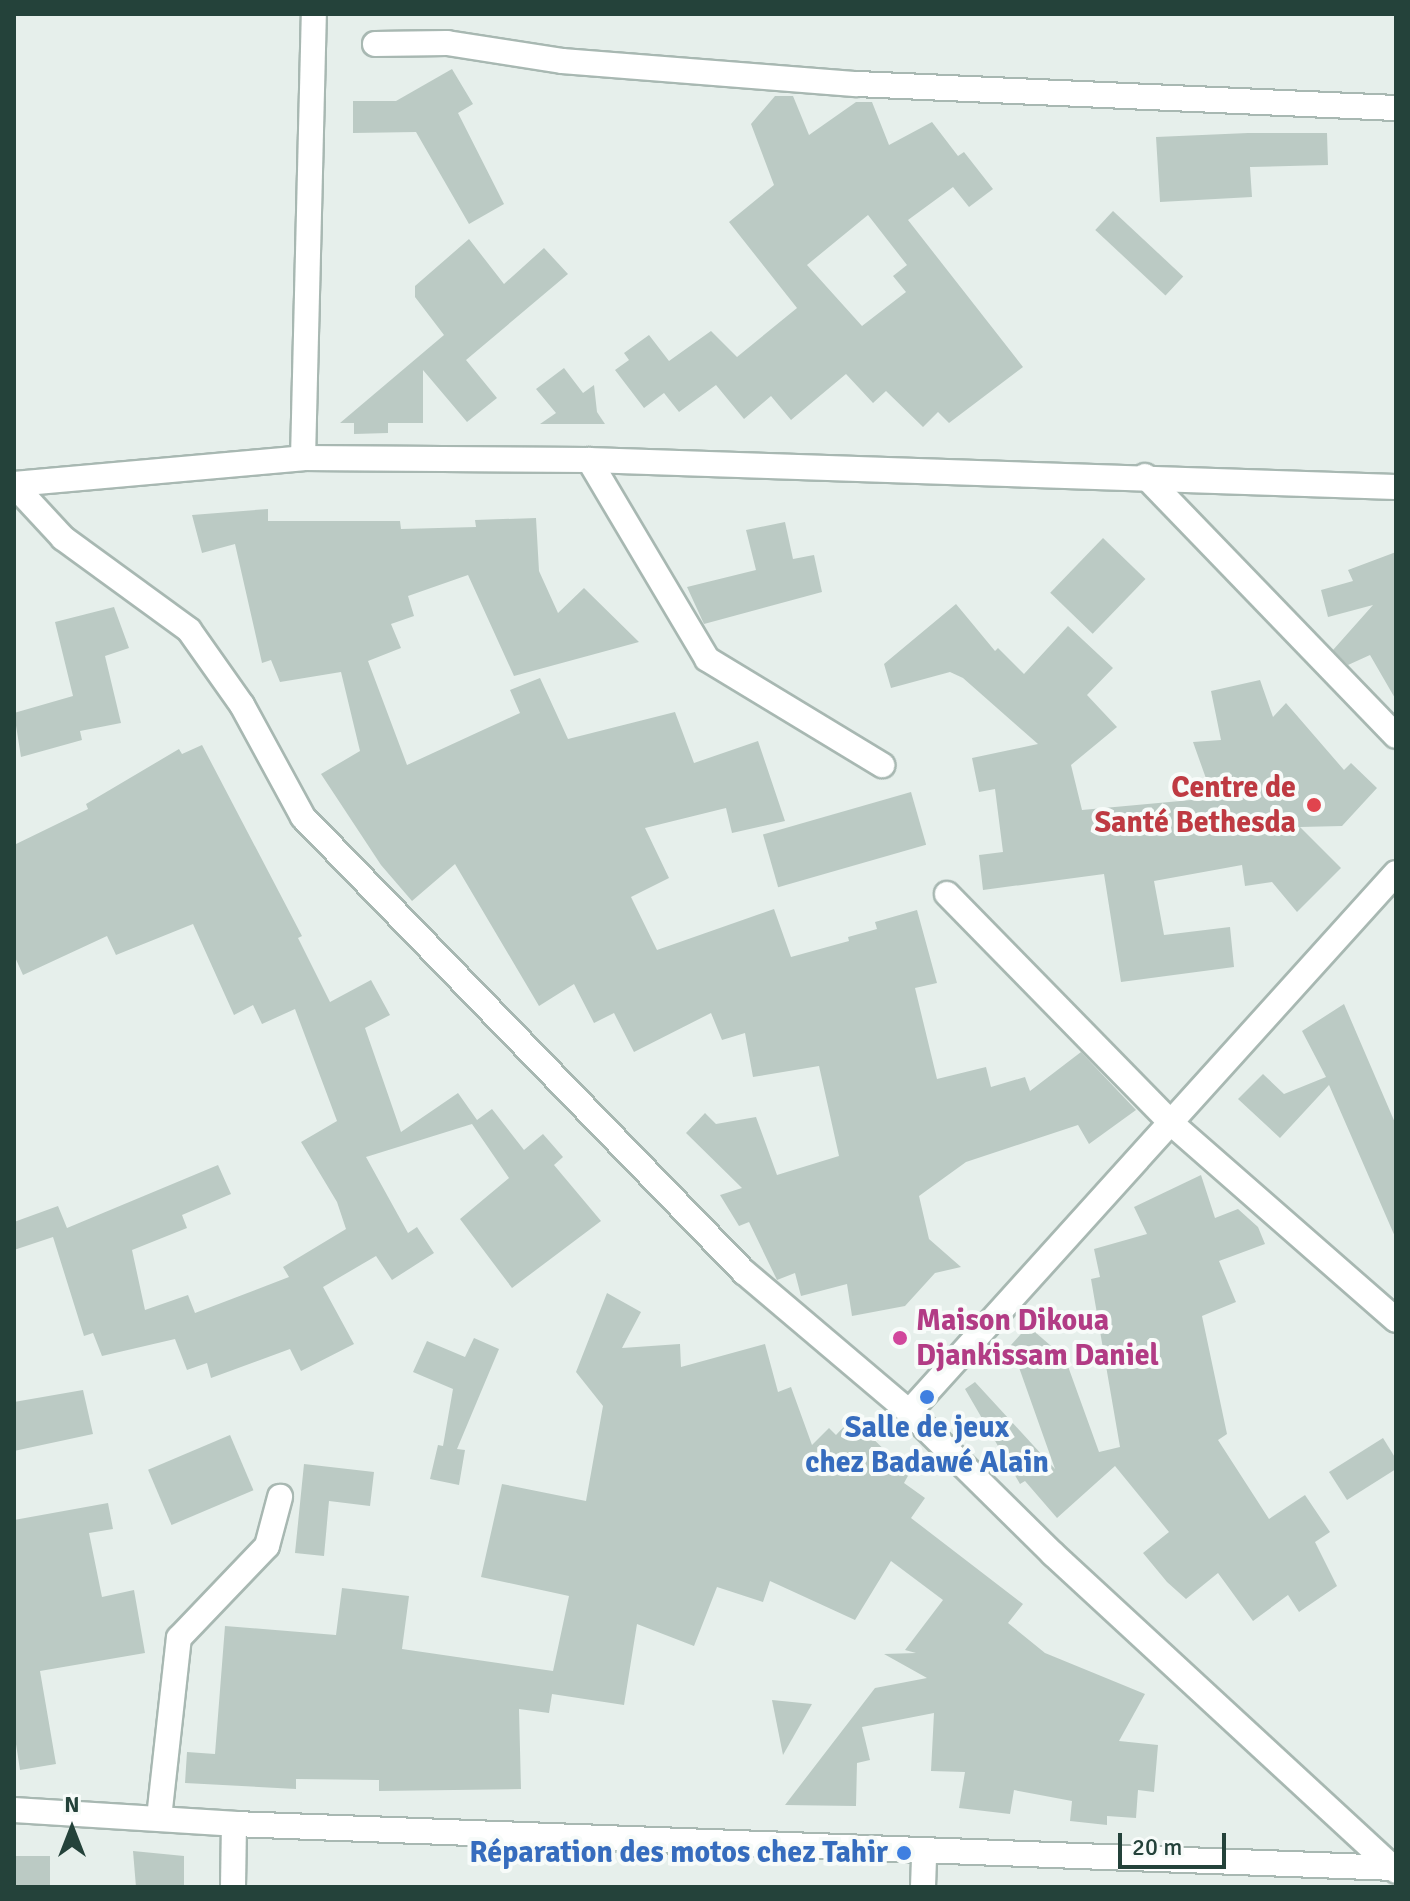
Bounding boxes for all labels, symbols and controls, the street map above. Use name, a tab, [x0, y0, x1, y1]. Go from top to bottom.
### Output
place label: Centre de Santé Bethesda	[1094, 770, 1296, 840]
marker: Centre de Santé Bethesda	[1303, 794, 1325, 816]
place label: Maison Dikoua Djankissam Daniel	[916, 1303, 1159, 1374]
marker: Maison Dikoua Djankissam Daniel	[891, 1329, 909, 1347]
marker: Salle de jeux chez Badawé Alain	[918, 1388, 936, 1406]
place label: Salle de jeux chez Badawé Alain	[805, 1410, 1049, 1480]
north arrow	[32, 1789, 112, 1869]
text: N	[64, 1791, 80, 1818]
scale bar	[1122, 1817, 1230, 1867]
text: 20 m	[1132, 1832, 1182, 1862]
place label: Réparation des motos chez Tahir	[469, 1835, 888, 1871]
marker: Réparation des motos chez Tahir	[895, 1844, 913, 1862]

